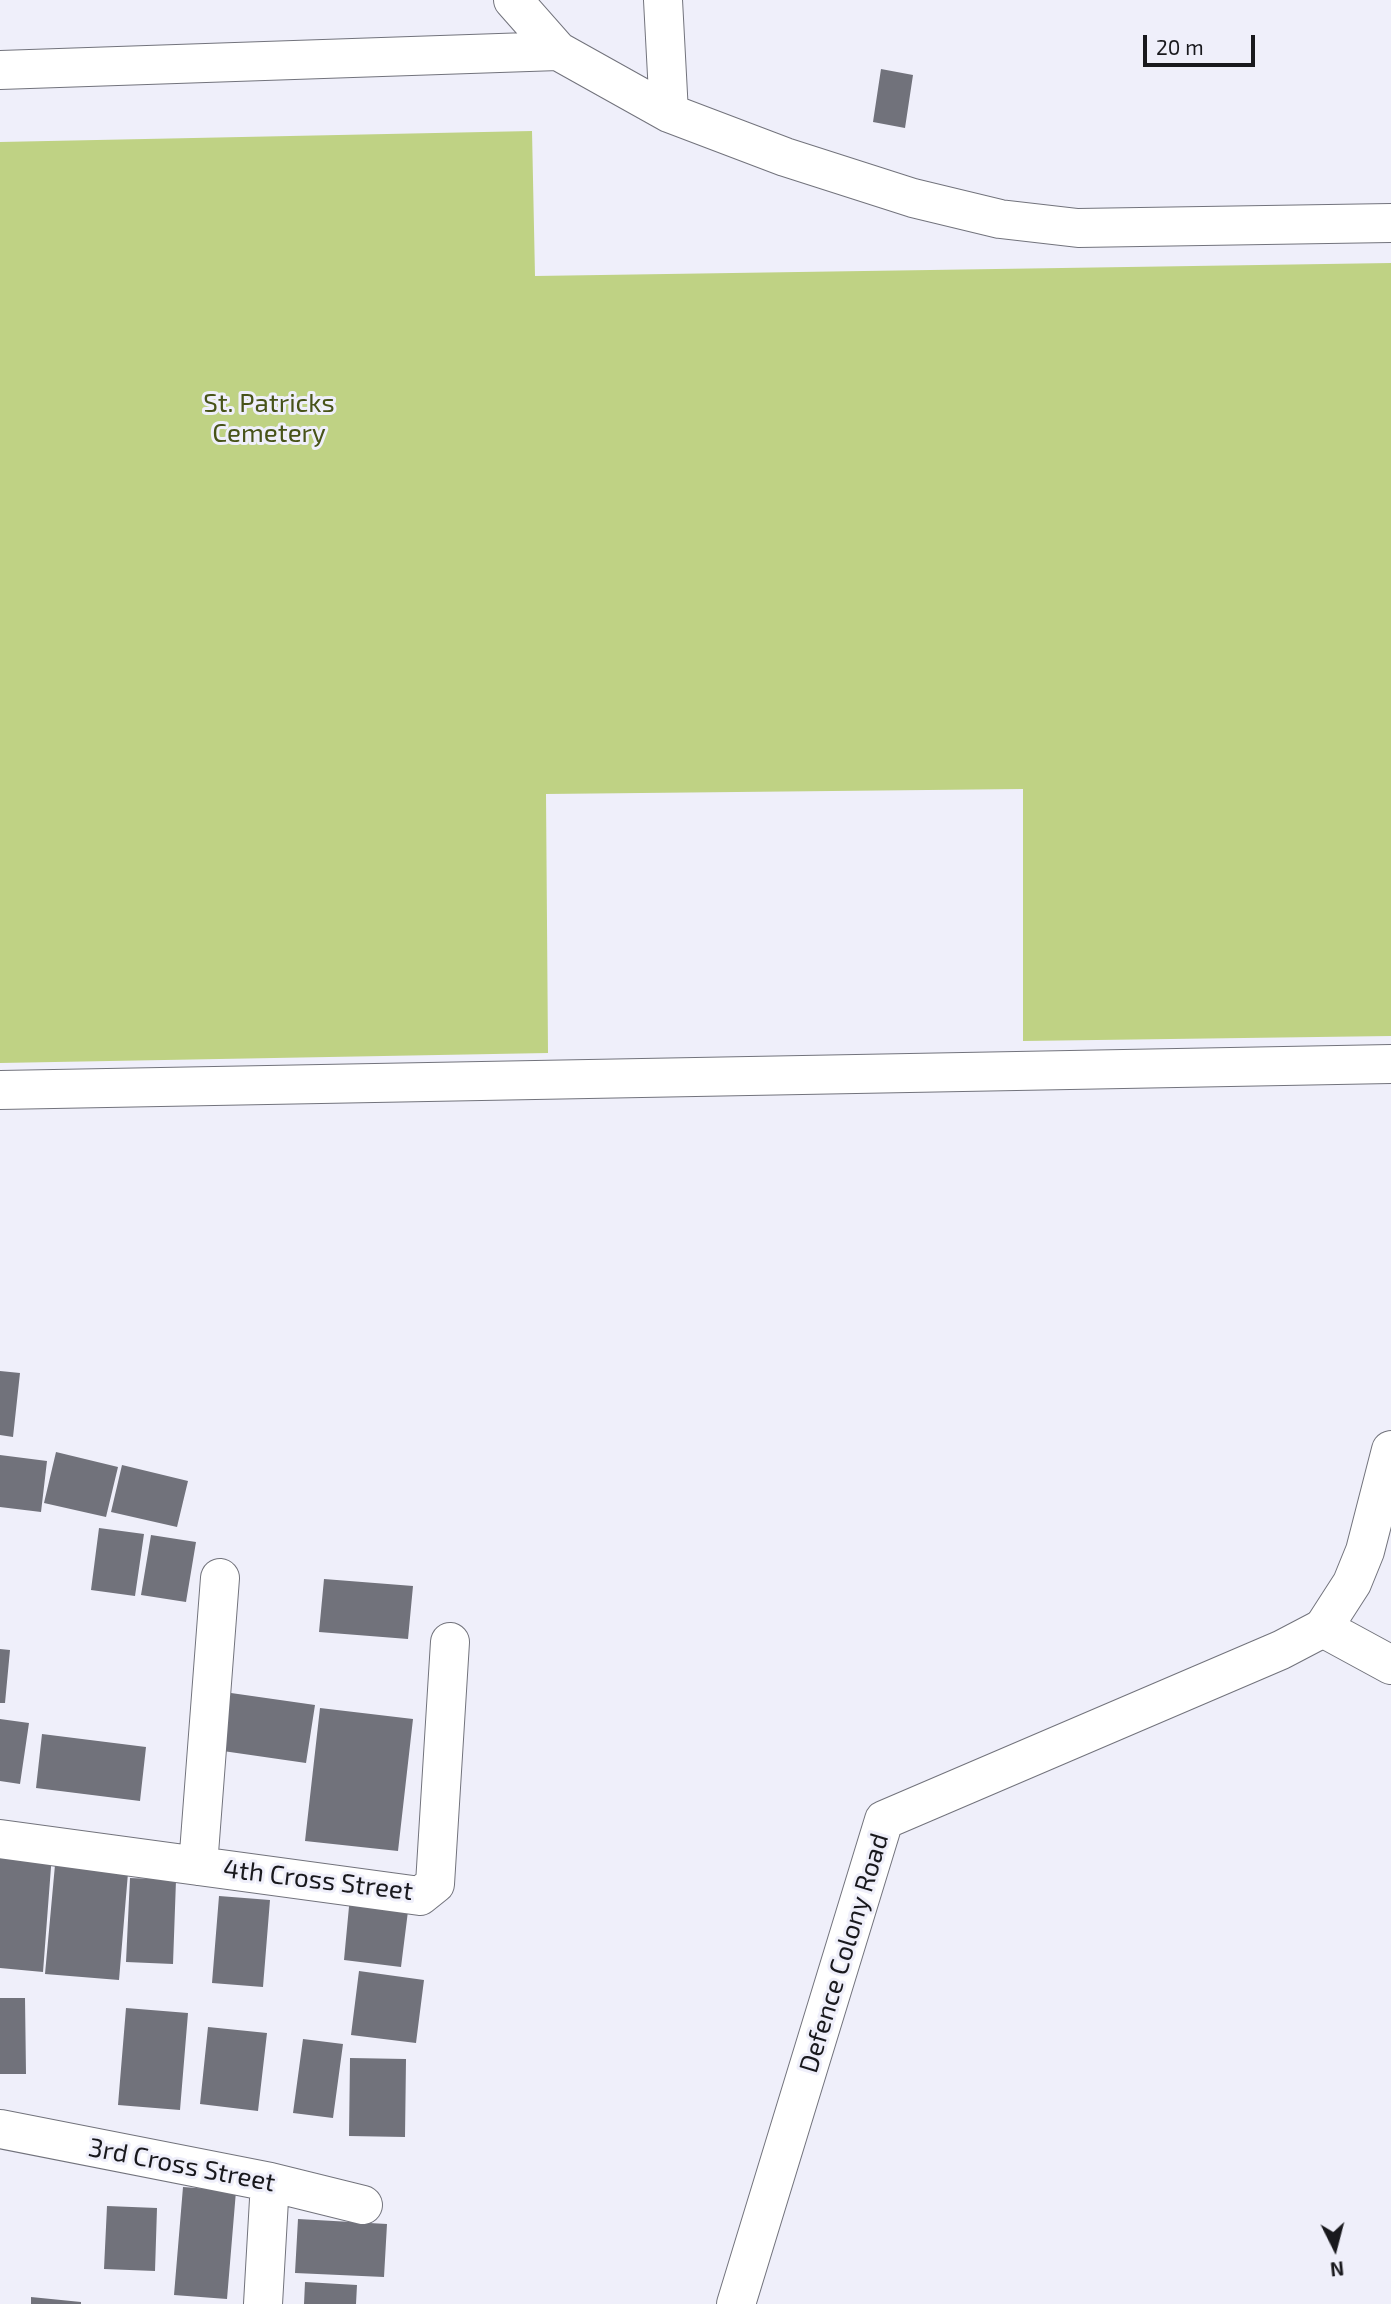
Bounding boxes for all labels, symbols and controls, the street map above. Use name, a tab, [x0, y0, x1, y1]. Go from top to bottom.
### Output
scale bar	[1146, 21, 1258, 65]
text: 20 m	[1156, 34, 1204, 59]
park label: St. Patricks Cemetery	[203, 387, 335, 448]
street label: Defence Colony Road	[793, 1829, 895, 2077]
street label: 4th Cross Street	[221, 1853, 415, 1907]
street label: 3rd Cross Street	[86, 2132, 278, 2198]
north arrow	[1300, 2213, 1370, 2283]
text: N	[1329, 2257, 1345, 2282]

